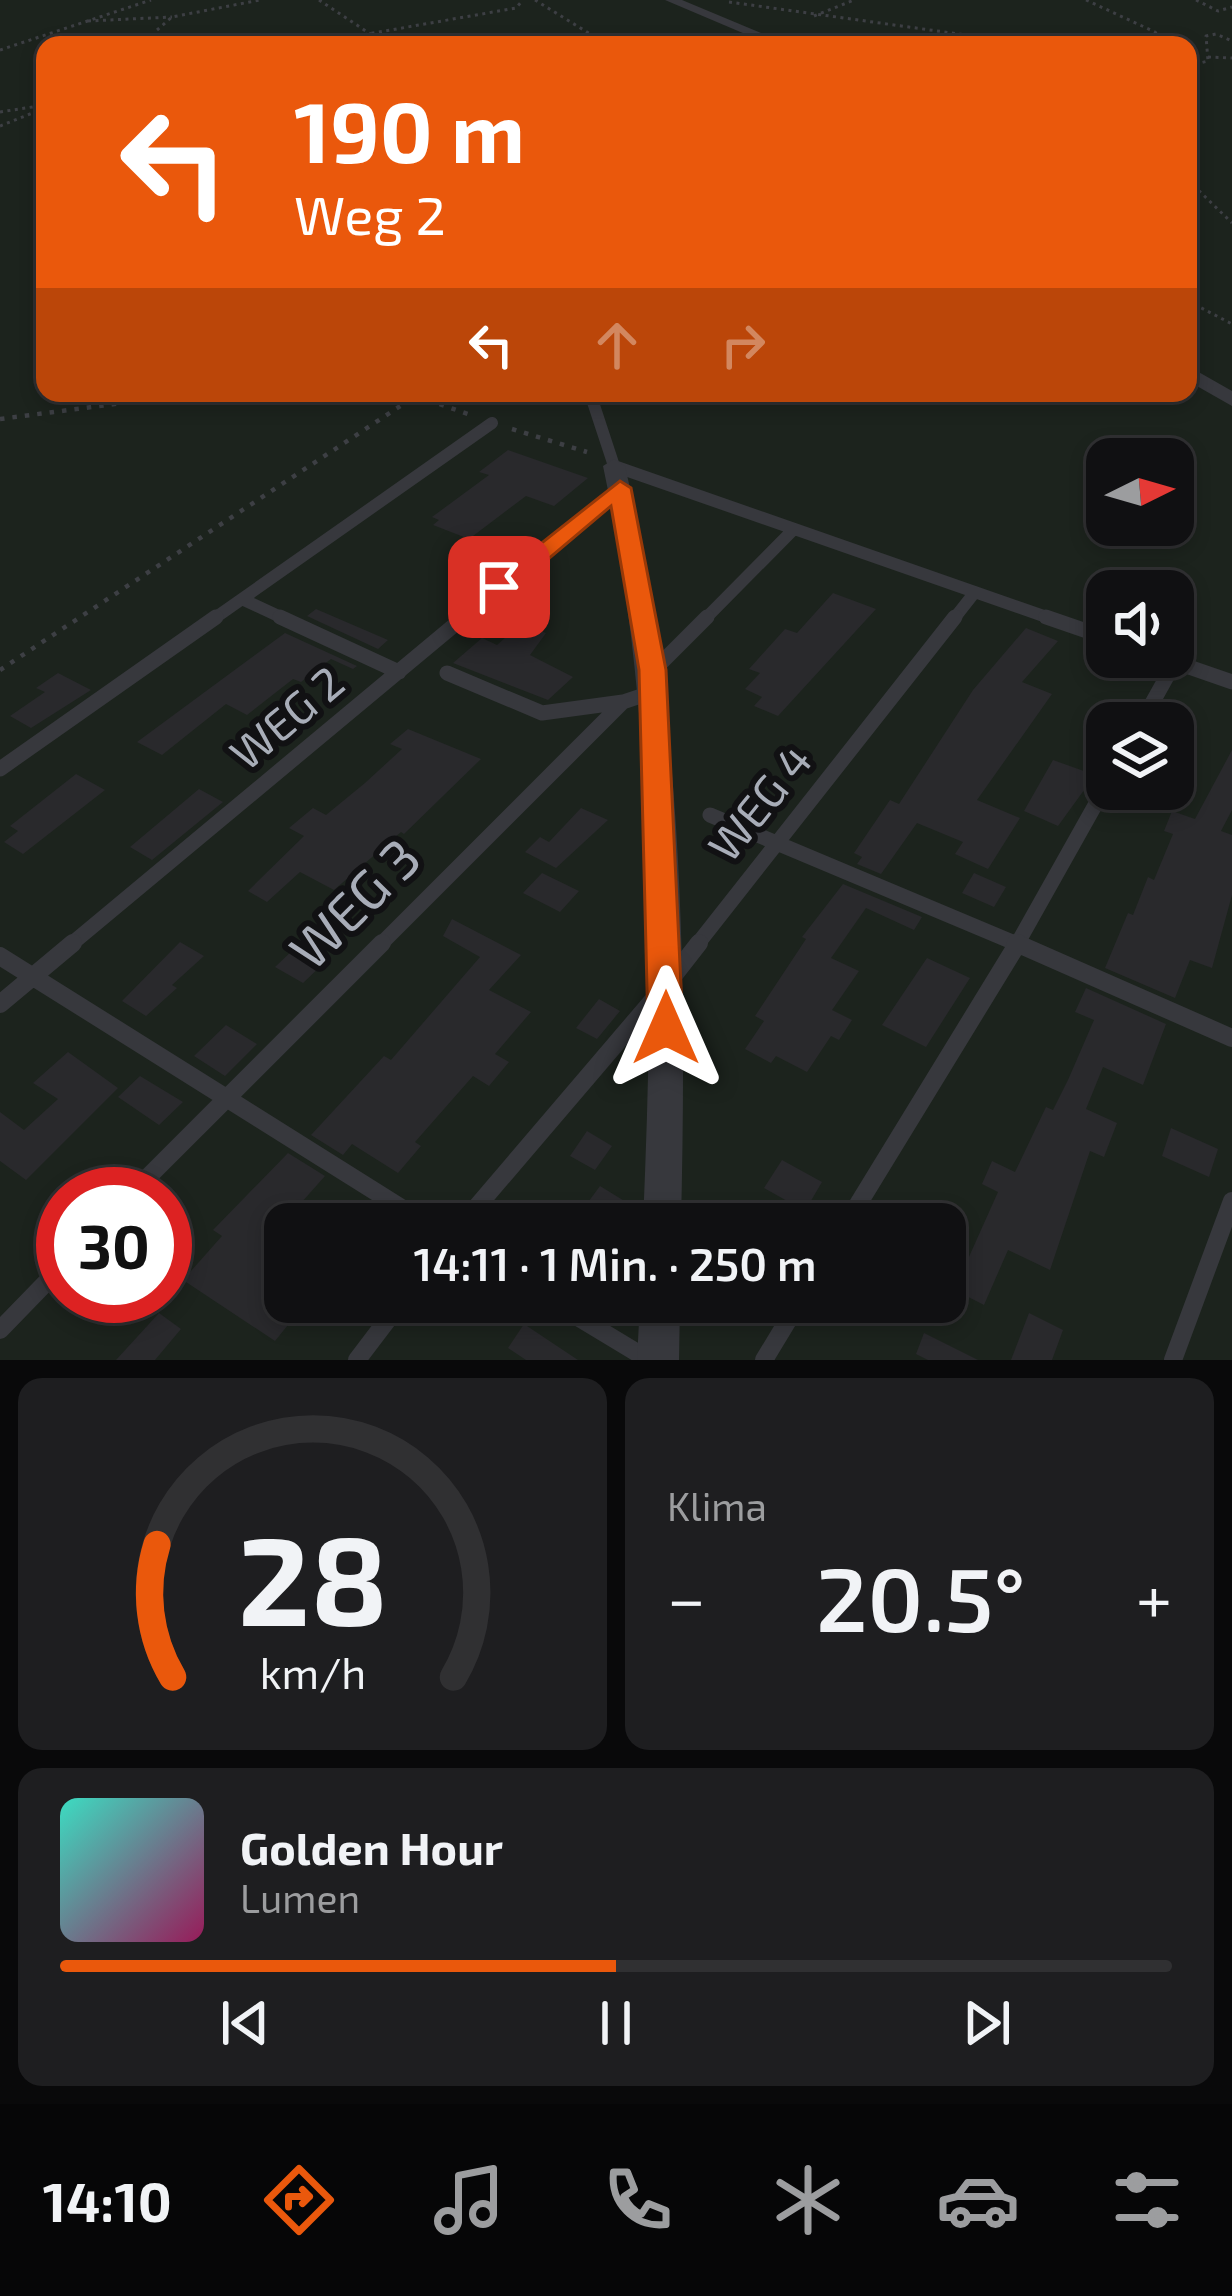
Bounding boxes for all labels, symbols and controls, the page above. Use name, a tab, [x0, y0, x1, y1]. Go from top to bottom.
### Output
text: 190 m	[294, 79, 525, 180]
icon: left	[96, 84, 252, 240]
text: Weg 2	[294, 181, 446, 246]
icon: left	[458, 312, 524, 378]
icon: ahead	[584, 312, 650, 378]
icon: right	[710, 312, 776, 378]
north arrow	[1086, 438, 1194, 546]
map controls	[1086, 438, 1194, 810]
pin	[448, 536, 550, 638]
icon: arrive	[466, 554, 532, 620]
button: sound	[1086, 570, 1194, 678]
street label: WEG 2	[218, 654, 353, 779]
button: layers	[1086, 702, 1194, 810]
street label: WEG 4	[695, 733, 821, 871]
street label: WEG 3	[275, 824, 432, 981]
position arrow	[603, 965, 729, 1091]
speed limit sign: 30	[36, 1167, 192, 1323]
text: 14:11 · 1 Min. · 250 m	[413, 1236, 817, 1290]
text: Klima	[667, 1482, 767, 1529]
text: 28	[237, 1501, 388, 1651]
text: 20.5°	[816, 1542, 1025, 1650]
text: −	[667, 1557, 706, 1636]
text: +	[1136, 1557, 1172, 1636]
text: km/h	[259, 1646, 366, 1698]
text: Golden Hour	[240, 1820, 503, 1874]
text: Lumen	[240, 1874, 360, 1921]
icon: previous	[212, 1990, 278, 2056]
icon: pause	[583, 1990, 649, 2056]
icon: next	[954, 1990, 1020, 2056]
icon: directions	[257, 2158, 341, 2242]
icon: music	[427, 2158, 511, 2242]
icon: phone	[596, 2158, 680, 2242]
icon: climate	[766, 2158, 850, 2242]
icon: car	[936, 2158, 1020, 2242]
icon: filters	[1105, 2158, 1189, 2242]
text: 14:10	[43, 2168, 172, 2233]

